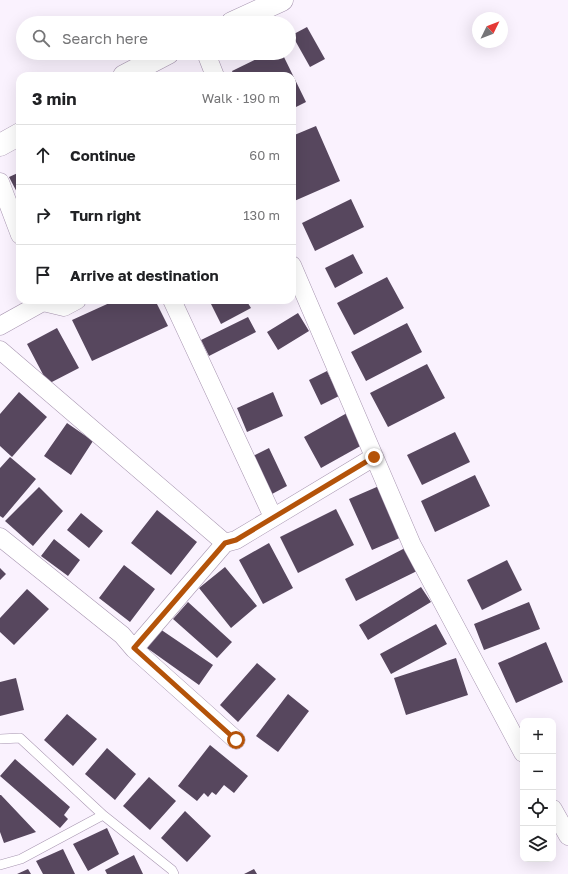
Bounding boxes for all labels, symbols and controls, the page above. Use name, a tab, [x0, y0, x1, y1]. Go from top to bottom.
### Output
north arrow	[472, 12, 508, 48]
search box	[16, 16, 296, 60]
icon: search	[30, 27, 52, 49]
text: Search here	[62, 29, 148, 47]
text: 3 min	[32, 88, 76, 109]
text: Walk · 190 m	[202, 90, 280, 106]
icon: ahead	[32, 144, 54, 166]
text: Continue	[70, 146, 136, 164]
text: 60 m	[249, 147, 280, 163]
icon: right	[32, 204, 54, 226]
text: Turn right	[70, 206, 141, 224]
text: 130 m	[243, 207, 280, 223]
icon: arrive	[32, 264, 54, 286]
text: Arrive at destination	[70, 266, 219, 284]
route end	[365, 448, 383, 466]
map controls	[520, 718, 556, 862]
button: +	[520, 718, 556, 754]
route start	[227, 731, 245, 749]
button: −	[520, 754, 556, 790]
button: locate	[520, 790, 556, 826]
button: layers	[520, 826, 556, 862]

